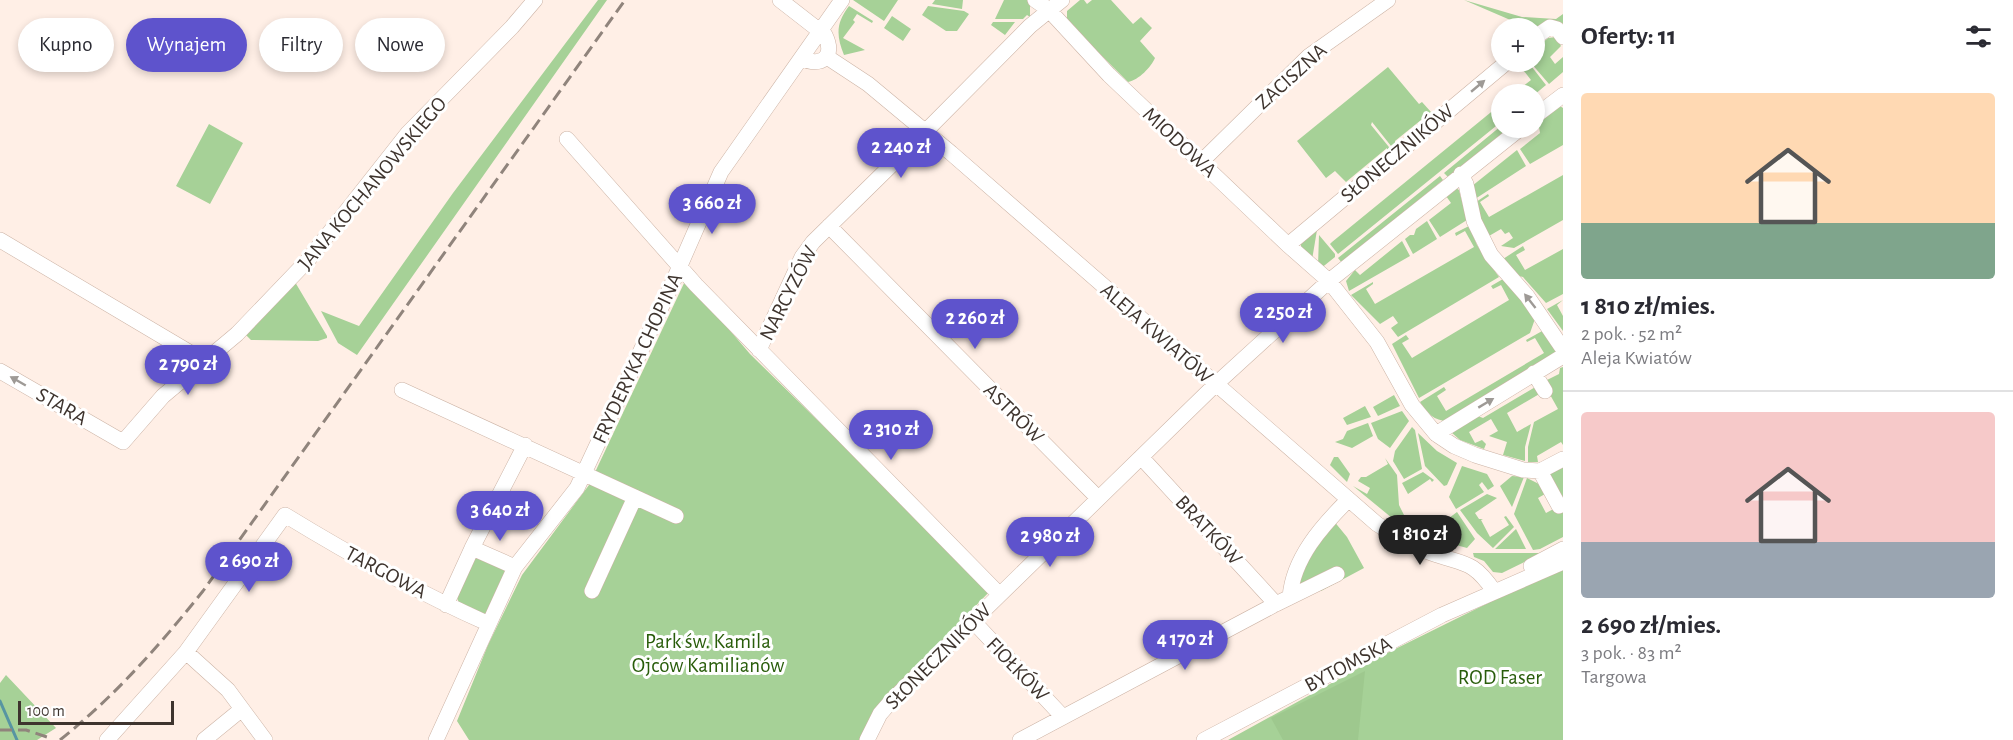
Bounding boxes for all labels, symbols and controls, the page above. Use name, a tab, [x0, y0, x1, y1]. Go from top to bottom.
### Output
chip: Kupno	[18, 18, 114, 72]
chip: Wynajem	[126, 18, 247, 72]
chip: Filtry	[259, 18, 343, 72]
chip: Nowe	[355, 18, 445, 72]
map controls	[1491, 18, 1545, 138]
button: +	[1491, 18, 1545, 72]
icon: filters	[1962, 20, 1995, 53]
text: Oferty: 11	[1581, 23, 1676, 49]
street label: ZACISZNA	[1252, 39, 1331, 113]
one-way arrow	[1470, 80, 1485, 93]
button: −	[1491, 84, 1545, 138]
street label: JANA KOCHANOWSKIEGO	[294, 93, 451, 274]
street label: SŁONECZNIKÓW	[1336, 99, 1458, 207]
street label: MIODOWA	[1139, 103, 1221, 181]
pin: 2 240 zł	[839, 128, 963, 179]
icon: home	[1734, 132, 1842, 240]
text: 2 240 zł	[871, 137, 931, 157]
pin: 3 660 zł	[650, 184, 774, 235]
text: 3 660 zł	[683, 193, 741, 213]
street label: NARCYZÓW	[754, 242, 821, 344]
street label: FRYDERYKA CHOPINA	[589, 270, 686, 447]
street label: ALEJA KWIATÓW	[1097, 278, 1218, 388]
pin: 2 250 zł	[1221, 293, 1345, 344]
one-way arrow	[1523, 293, 1536, 309]
text: 1 810 zł/mies.	[1581, 293, 1715, 319]
pin: 2 260 zł	[913, 299, 1037, 350]
text: 2 250 zł	[1254, 302, 1312, 322]
text: 2 260 zł	[945, 308, 1005, 328]
text: 2 pok. · 52 m²	[1581, 324, 1682, 344]
pin: 2 790 zł	[126, 345, 250, 396]
text: Aleja Kwiatów	[1581, 348, 1692, 368]
text: 2 790 zł	[159, 354, 217, 374]
one-way arrow	[9, 376, 26, 386]
street label: ASTRÓW	[980, 378, 1049, 448]
street label: STARA	[33, 384, 91, 429]
one-way arrow	[1478, 398, 1494, 409]
pin: 2 310 zł	[829, 410, 953, 461]
text: 2 310 zł	[863, 419, 919, 439]
icon: home	[1734, 451, 1842, 559]
street label: BRATKÓW	[1171, 490, 1248, 569]
pin: 3 640 zł	[438, 491, 562, 542]
text: 3 640 zł	[470, 500, 530, 520]
pin: 1 810 zł	[1358, 515, 1482, 566]
pin: 2 980 zł	[988, 517, 1112, 568]
text: 1 810 zł	[1393, 524, 1447, 544]
text: 2 980 zł	[1020, 526, 1080, 546]
pin: 2 690 zł	[187, 542, 311, 593]
street label: TARGOWA	[342, 542, 430, 603]
text: 2 690 zł	[219, 551, 279, 571]
street label: SŁONECZNIKÓW	[880, 598, 996, 713]
text: 2 690 zł/mies.	[1581, 612, 1721, 638]
pin: 4 170 zł	[1123, 620, 1247, 671]
text: 4 170 zł	[1157, 629, 1213, 649]
park label: Park św. Kamila Ojców Kamilianów	[632, 631, 784, 676]
street label: FIOŁKÓW	[982, 632, 1054, 705]
street label: BYTOMSKA	[1301, 633, 1395, 696]
text: 3 pok. · 83 m²	[1581, 643, 1681, 663]
park label: ROD Faser	[1458, 667, 1542, 688]
text: Targowa	[1581, 667, 1647, 687]
scale bar	[18, 698, 174, 726]
text: 100 m	[27, 703, 65, 719]

